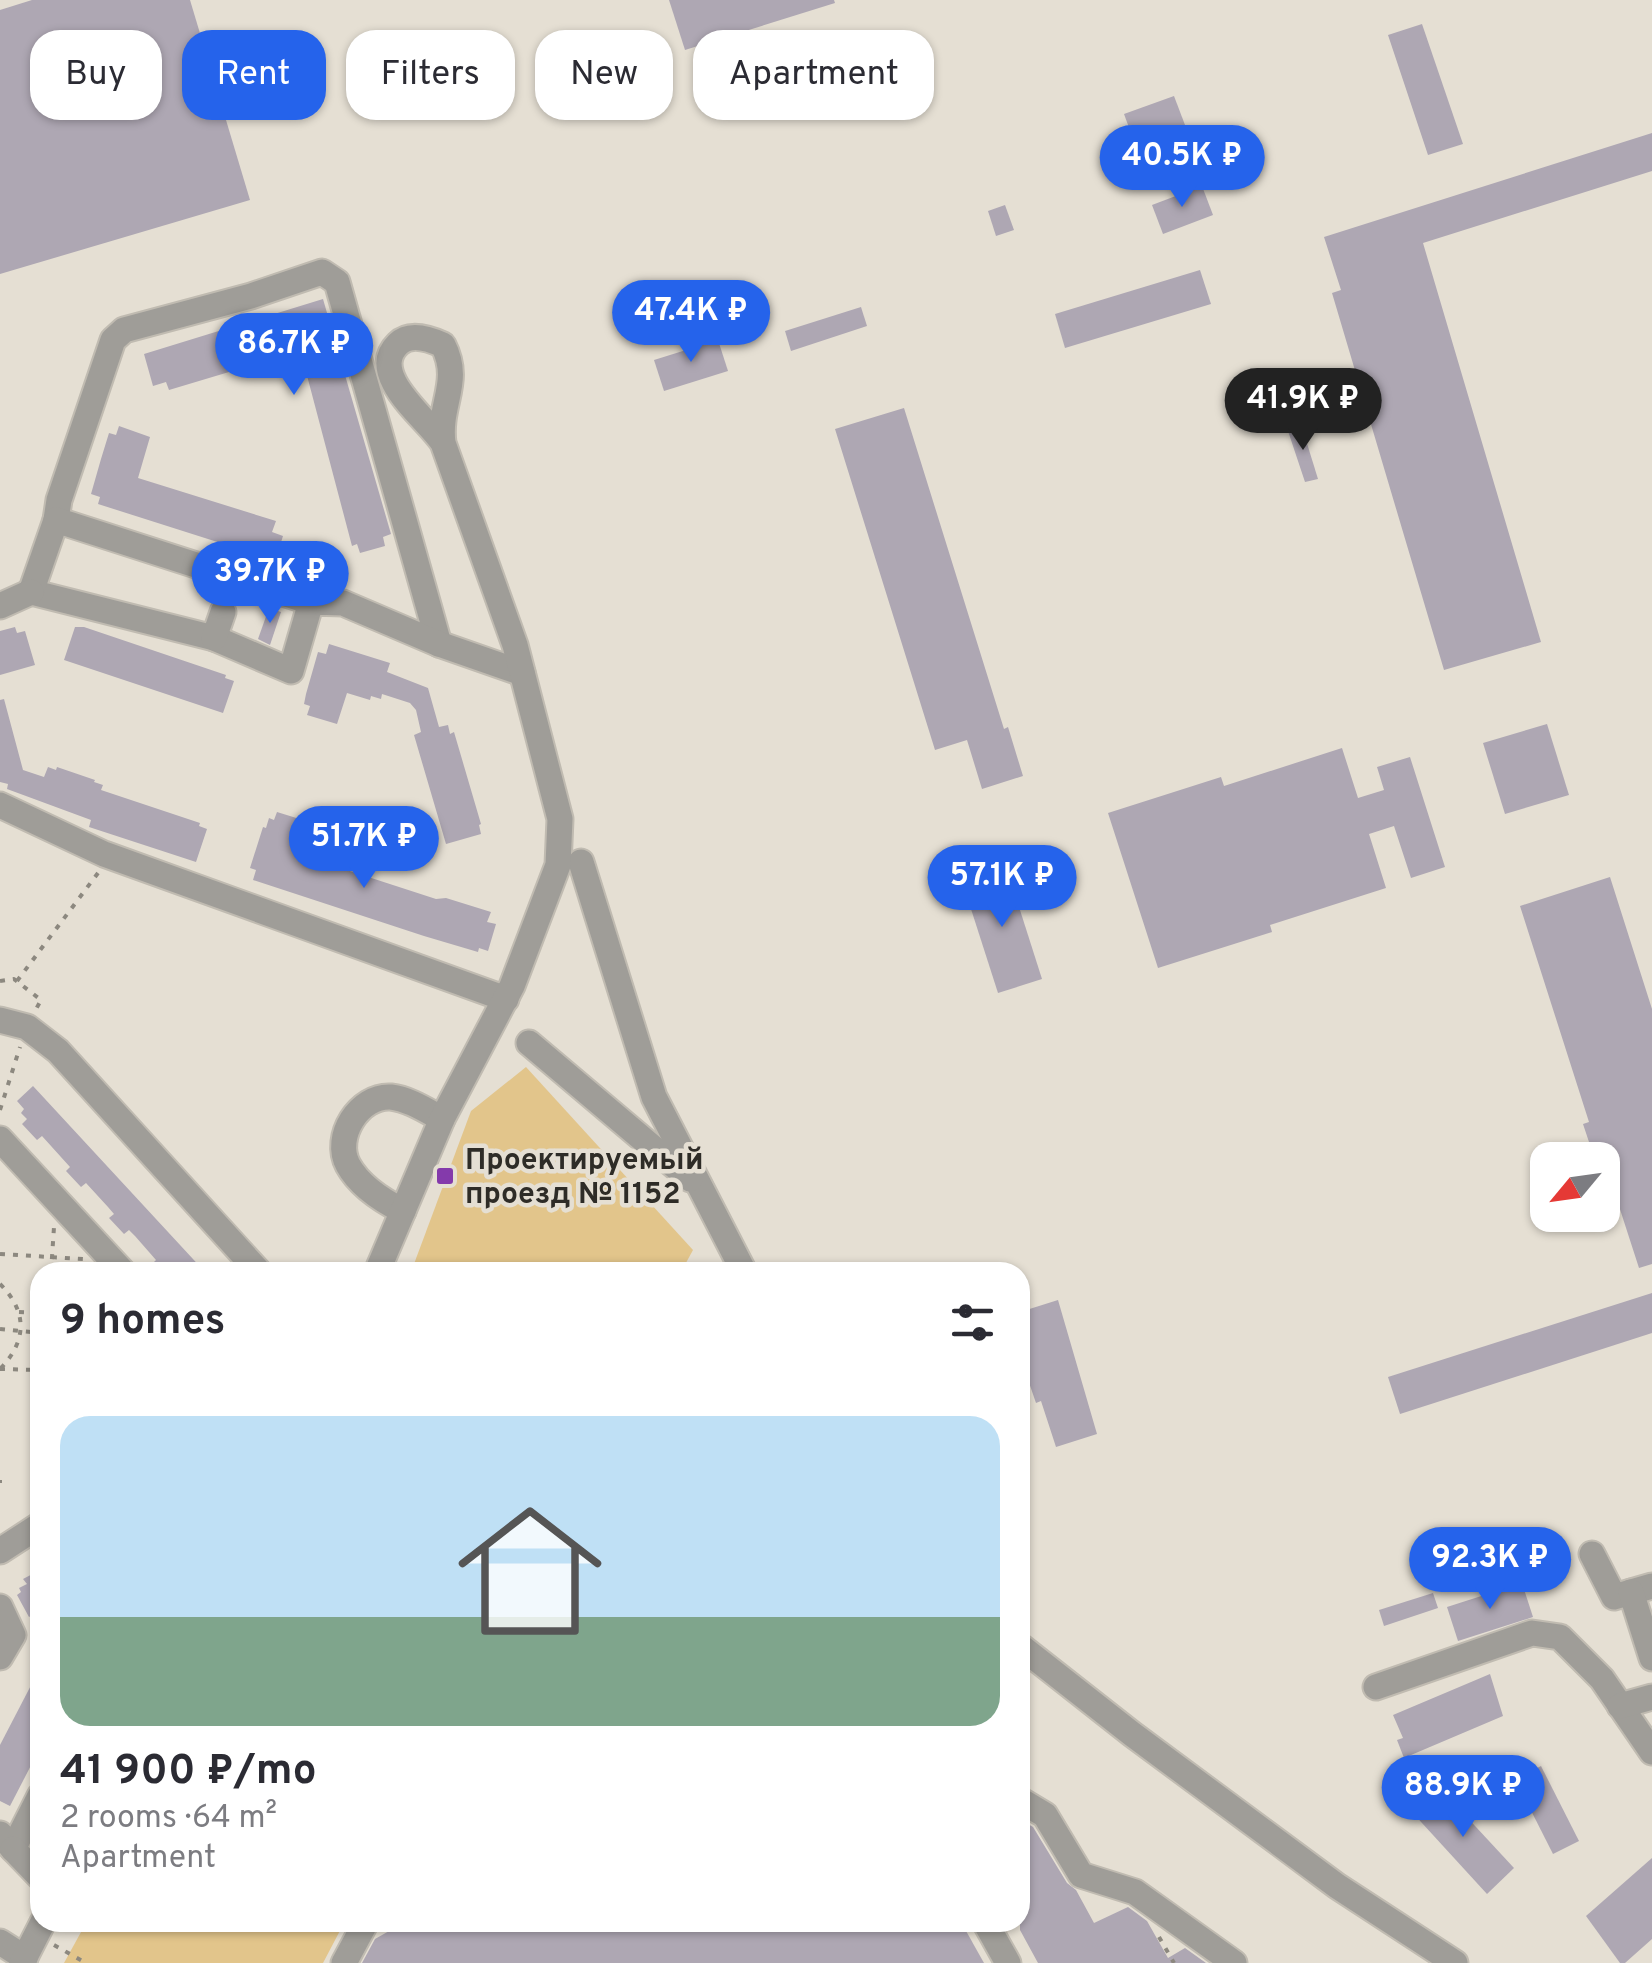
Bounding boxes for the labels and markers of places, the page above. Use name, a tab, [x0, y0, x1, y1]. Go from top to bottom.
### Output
pin: 40.5K ₽	[1090, 125, 1274, 210]
pin: 47.4K ₽	[599, 280, 783, 365]
pin: 86.7K ₽	[202, 313, 386, 398]
pin: 41.9K ₽	[1211, 368, 1395, 453]
pin: 39.7K ₽	[178, 541, 362, 626]
pin: 51.7K ₽	[272, 806, 456, 891]
pin: 57.1K ₽	[910, 845, 1094, 930]
place label: Проектируемый проезд № 1152	[465, 1143, 704, 1214]
marker: Проектируемый проезд № 1152	[434, 1165, 456, 1187]
pin: 92.3K ₽	[1398, 1527, 1582, 1612]
pin: 88.9K ₽	[1371, 1755, 1555, 1840]

